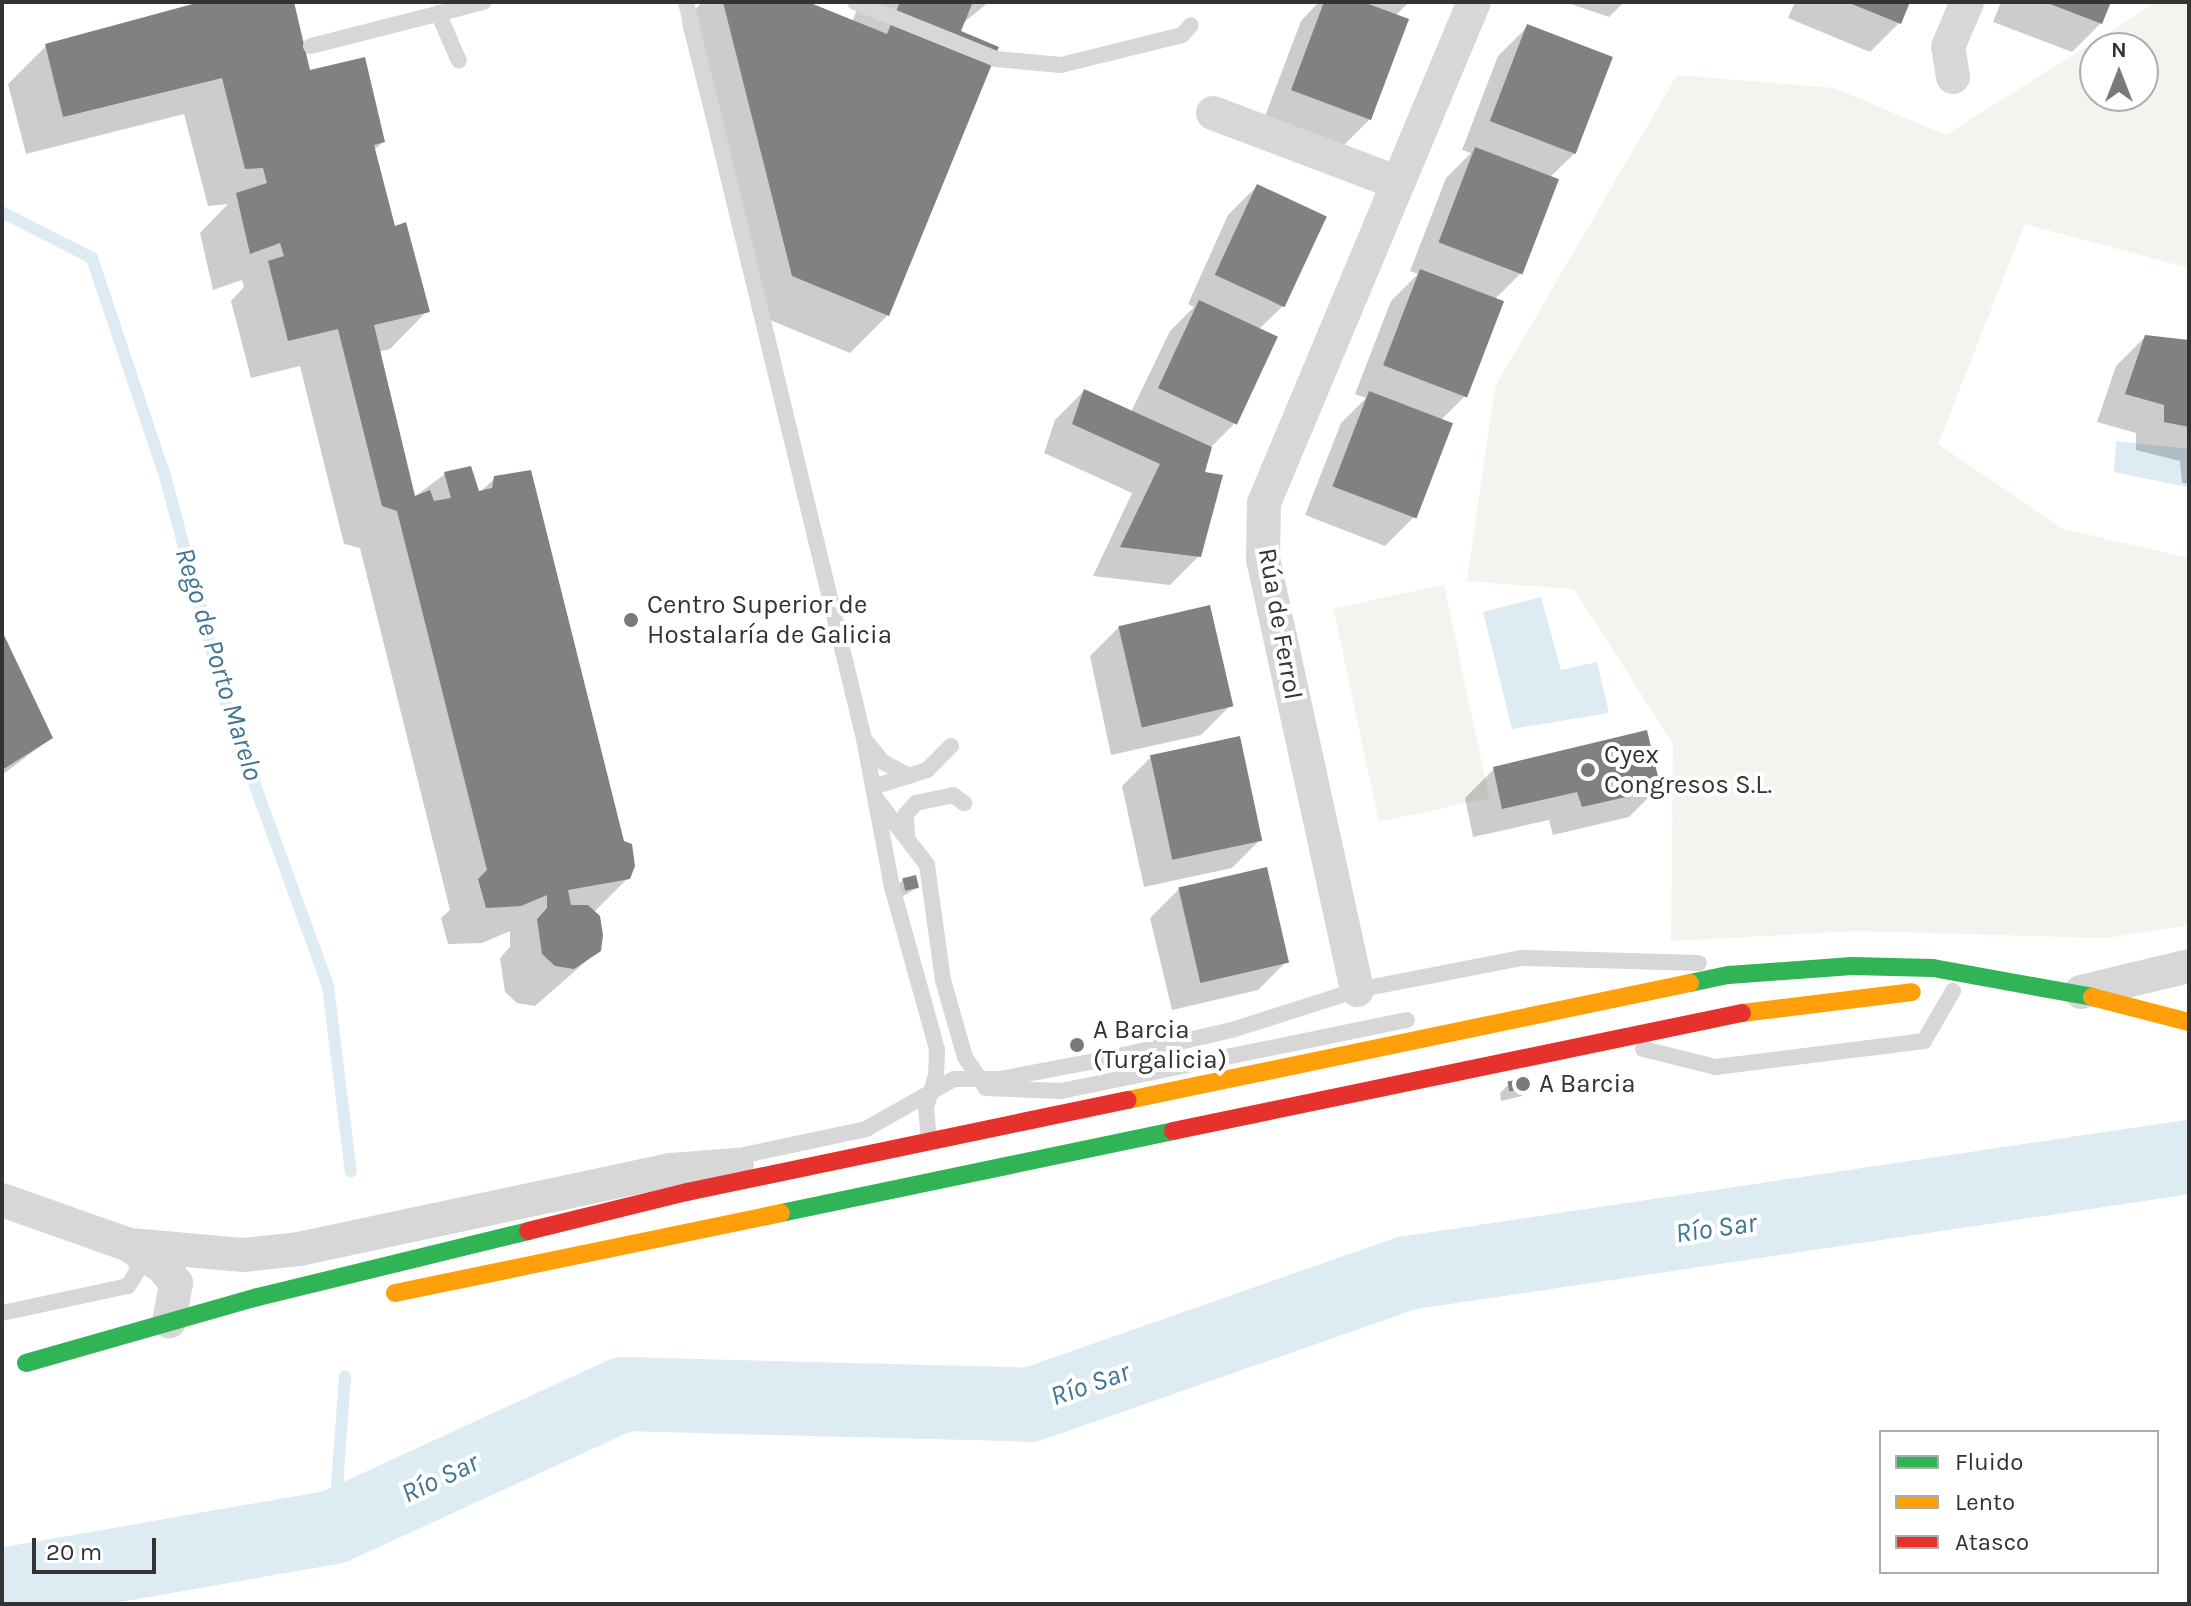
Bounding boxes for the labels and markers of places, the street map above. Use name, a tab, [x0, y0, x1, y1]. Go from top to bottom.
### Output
place label: Centro Superior de Hostalaría de Galicia	[647, 589, 892, 650]
marker: Centro Superior de Hostalaría de Galicia	[622, 611, 640, 629]
place label: Cyex Congresos S.L.	[1604, 739, 1772, 800]
marker: Cyex Congresos S.L.	[1579, 761, 1597, 779]
place label: A Barcia (Turgalicia)	[1093, 1014, 1227, 1076]
marker: A Barcia (Turgalicia)	[1068, 1036, 1086, 1054]
place label: A Barcia	[1539, 1068, 1635, 1100]
marker: A Barcia	[1514, 1075, 1532, 1093]

